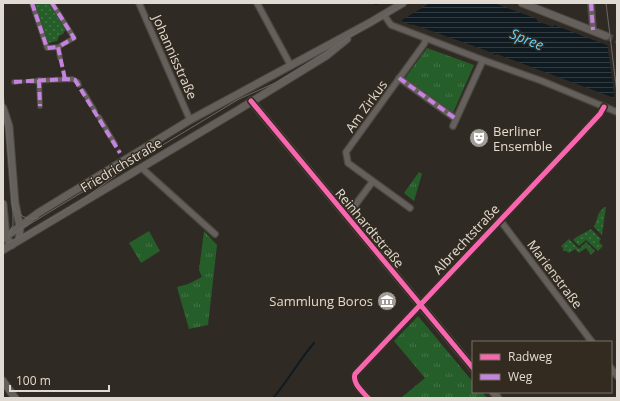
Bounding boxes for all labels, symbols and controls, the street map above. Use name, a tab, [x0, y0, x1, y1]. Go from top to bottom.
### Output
street label: Johannisstraße	[148, 10, 202, 102]
water label: Spree	[507, 24, 547, 54]
street label: Am Zirkus	[341, 76, 391, 136]
place label: Berliner Ensemble	[493, 122, 552, 155]
theatre icon: Berliner Ensemble	[468, 127, 490, 149]
street label: Friedrichstraße	[77, 134, 165, 196]
street label: Reinhardtstraße	[331, 185, 409, 271]
street label: Albrechtstraße	[429, 200, 503, 278]
street label: Marienstraße	[523, 236, 587, 312]
museum icon: Sammlung Boros	[376, 290, 398, 312]
place label: Sammlung Boros	[269, 292, 373, 310]
legend	[472, 341, 612, 393]
text: Radweg	[508, 348, 552, 365]
scale bar	[10, 367, 109, 393]
text: Weg	[508, 368, 533, 385]
text: 100 m	[16, 372, 51, 389]

